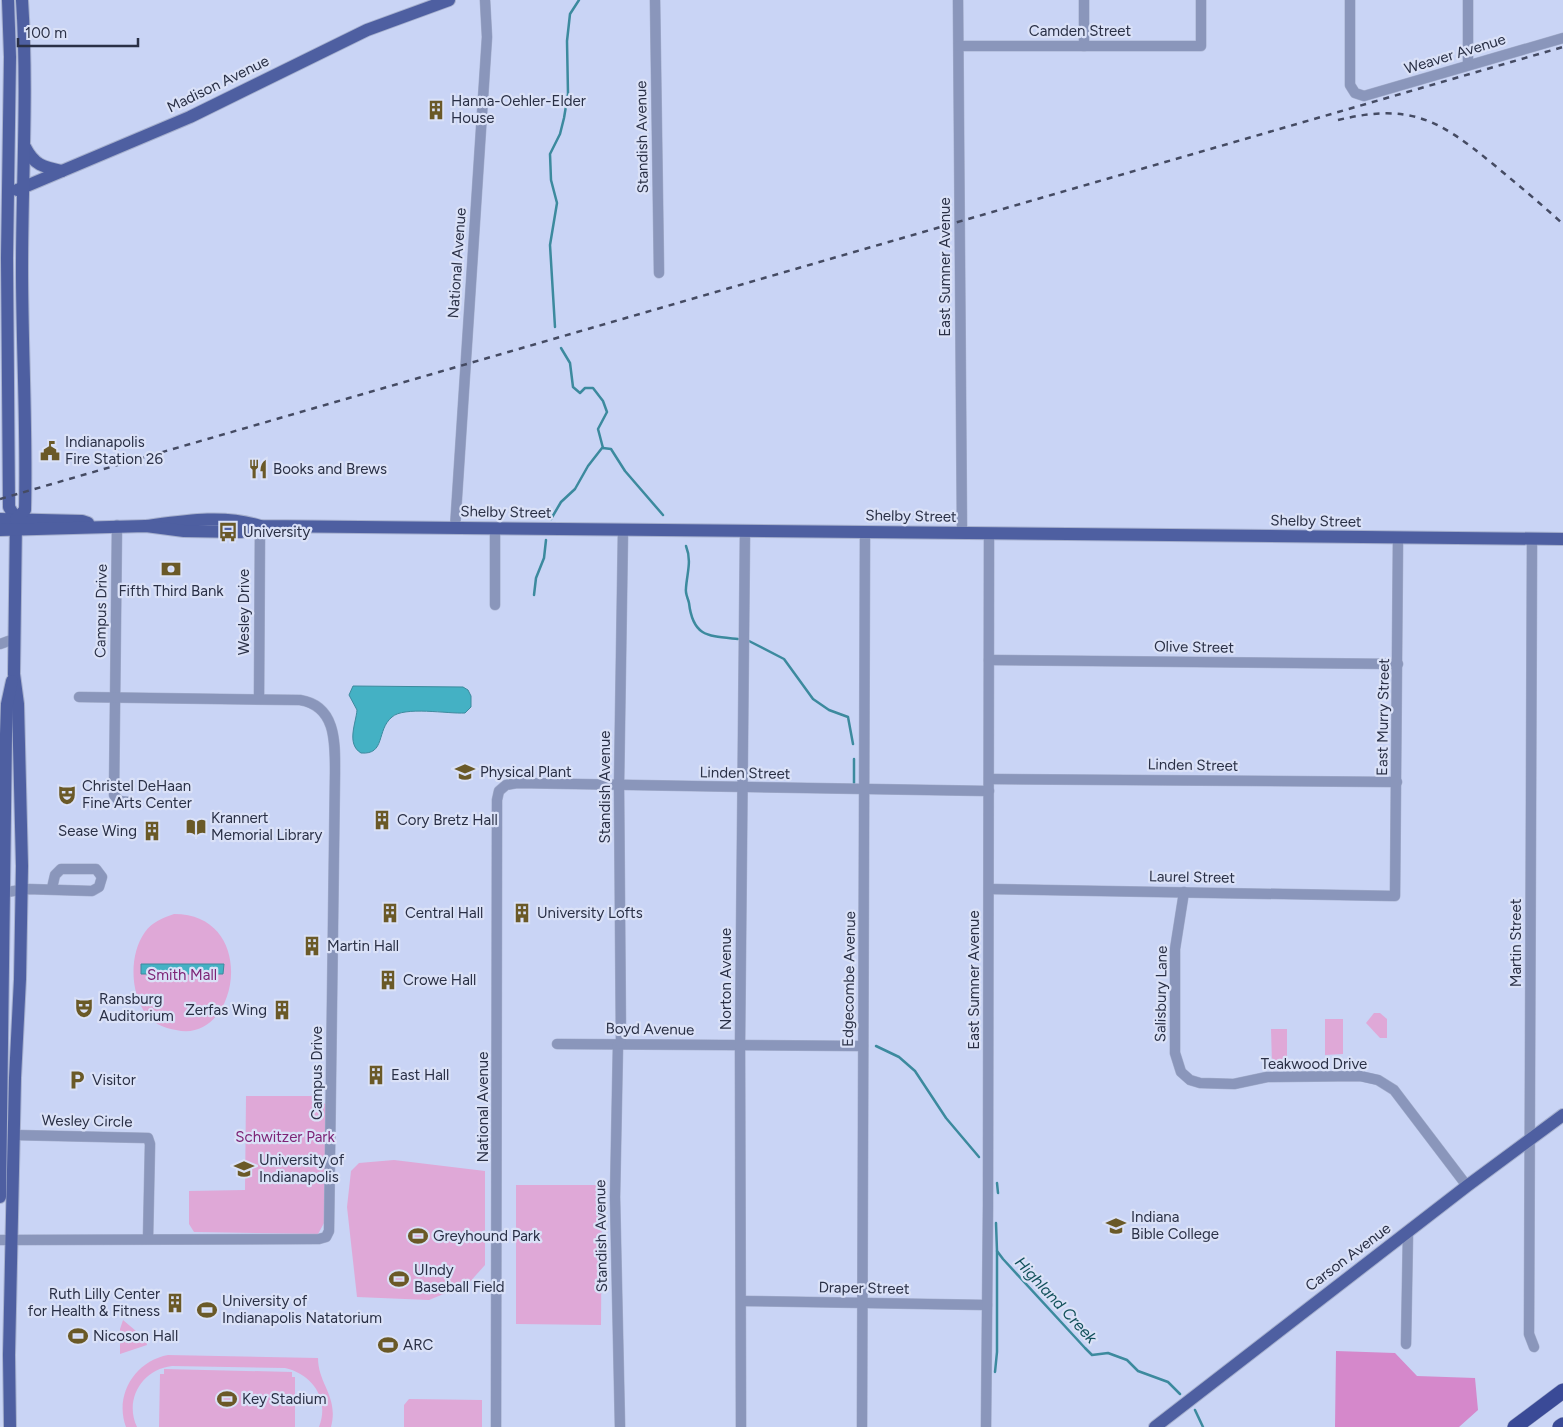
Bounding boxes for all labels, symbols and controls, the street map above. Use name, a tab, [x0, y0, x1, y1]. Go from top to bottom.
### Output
scale bar	[18, 15, 138, 47]
street label: Camden Street	[1029, 22, 1131, 40]
text: 100 m	[25, 24, 67, 42]
street label: Weaver Avenue	[1402, 30, 1508, 78]
street label: Madison Avenue	[164, 52, 272, 116]
street label: Standish Avenue	[632, 80, 652, 194]
place label: Hanna-Oehler-Elder House	[451, 92, 586, 127]
building icon: Hanna-Oehler-Elder House	[425, 99, 447, 121]
street label: East Sumner Avenue	[936, 197, 954, 337]
street label: National Avenue	[444, 207, 470, 319]
place label: Indianapolis Fire Station 26	[65, 433, 163, 468]
public building icon: Indianapolis Fire Station 26	[39, 440, 61, 462]
restaurant icon: Books and Brews	[247, 458, 269, 480]
place label: Books and Brews	[273, 460, 387, 478]
street label: Shelby Street	[460, 502, 552, 522]
street label: Shelby Street	[865, 506, 957, 526]
street label: Shelby Street	[1270, 511, 1362, 531]
bus stop icon: University	[217, 521, 239, 543]
place label: University	[243, 523, 310, 541]
bank icon: Fifth Third Bank	[160, 558, 182, 580]
street label: Campus Drive	[91, 564, 111, 658]
street label: Wesley Drive	[235, 569, 253, 655]
place label: Fifth Third Bank	[118, 582, 224, 600]
street label: Olive Street	[1154, 637, 1234, 657]
street label: East Murry Street	[1373, 658, 1393, 776]
street label: Standish Avenue	[596, 731, 614, 843]
street label: Linden Street	[1147, 755, 1239, 775]
school or university icon: Physical Plant	[454, 761, 476, 783]
place label: Physical Plant	[480, 763, 572, 781]
street label: Linden Street	[699, 763, 791, 783]
place label: Christel DeHaan Fine Arts Center	[82, 777, 192, 812]
theatre icon: Christel DeHaan Fine Arts Center	[56, 784, 78, 806]
place label: Krannert Memorial Library	[211, 809, 322, 844]
building icon: Cory Bretz Hall	[371, 809, 393, 831]
place label: Cory Bretz Hall	[397, 811, 498, 829]
library icon: Krannert Memorial Library	[185, 816, 207, 838]
building icon: Sease Wing	[141, 820, 163, 842]
place label: Sease Wing	[58, 822, 137, 840]
street label: Laurel Street	[1149, 867, 1236, 887]
street label: Martin Street	[1507, 898, 1525, 987]
building icon: Central Hall	[379, 902, 401, 924]
building icon: University Lofts	[511, 902, 533, 924]
place label: Central Hall	[405, 904, 483, 922]
place label: University Lofts	[537, 904, 643, 922]
street label: East Sumner Avenue	[965, 910, 983, 1050]
street label: Edgecombe Avenue	[839, 911, 859, 1047]
street label: Norton Avenue	[717, 928, 735, 1030]
building icon: Martin Hall	[301, 935, 323, 957]
place label: Martin Hall	[327, 937, 399, 955]
street label: Salisbury Lane	[1151, 946, 1171, 1042]
park label: Smith Mall	[147, 966, 217, 984]
building icon: Crowe Hall	[377, 969, 399, 991]
place label: Crowe Hall	[403, 971, 476, 989]
place label: Ransburg Auditorium	[99, 990, 174, 1025]
theatre icon: Ransburg Auditorium	[73, 997, 95, 1019]
building icon: Zerfas Wing	[271, 999, 293, 1021]
place label: Zerfas Wing	[185, 1001, 267, 1019]
street label: Boyd Avenue	[606, 1019, 694, 1039]
street label: Campus Drive	[308, 1026, 326, 1120]
street label: National Avenue	[474, 1052, 492, 1162]
street label: Teakwood Drive	[1261, 1055, 1367, 1073]
building icon: East Hall	[365, 1064, 387, 1086]
place label: East Hall	[391, 1066, 449, 1084]
parking icon: Visitor	[66, 1069, 88, 1091]
place label: Visitor	[92, 1071, 136, 1089]
street label: Wesley Circle	[41, 1111, 133, 1131]
park label: Schwitzer Park	[235, 1128, 335, 1146]
place label: University of Indianapolis	[259, 1151, 345, 1186]
school or university icon: University of Indianapolis	[233, 1158, 255, 1180]
street label: Standish Avenue	[591, 1179, 611, 1293]
place label: Indiana Bible College	[1131, 1208, 1219, 1243]
school or university icon: Indiana Bible College	[1105, 1215, 1127, 1237]
street label: Carson Avenue	[1302, 1219, 1394, 1295]
sports icon: Greyhound Park	[407, 1225, 429, 1247]
place label: Greyhound Park	[433, 1227, 541, 1245]
water label: Highland Creek	[1011, 1253, 1102, 1348]
place label: UIndy Baseball Field	[414, 1261, 505, 1296]
sports icon: UIndy Baseball Field	[388, 1268, 410, 1290]
street label: Draper Street	[818, 1278, 910, 1298]
place label: Ruth Lilly Center for Health & Fitness	[28, 1285, 160, 1320]
building icon: Ruth Lilly Center for Health & Fitness	[164, 1292, 186, 1314]
place label: University of Indianapolis Natatorium	[222, 1292, 382, 1327]
sports icon: University of Indianapolis Natatorium	[196, 1299, 218, 1321]
sports icon: Nicoson Hall	[67, 1325, 89, 1347]
place label: Nicoson Hall	[93, 1327, 178, 1345]
sports icon: ARC	[377, 1334, 399, 1356]
place label: ARC	[403, 1336, 434, 1354]
sports icon: Key Stadium	[216, 1388, 238, 1410]
place label: Key Stadium	[242, 1390, 327, 1408]

